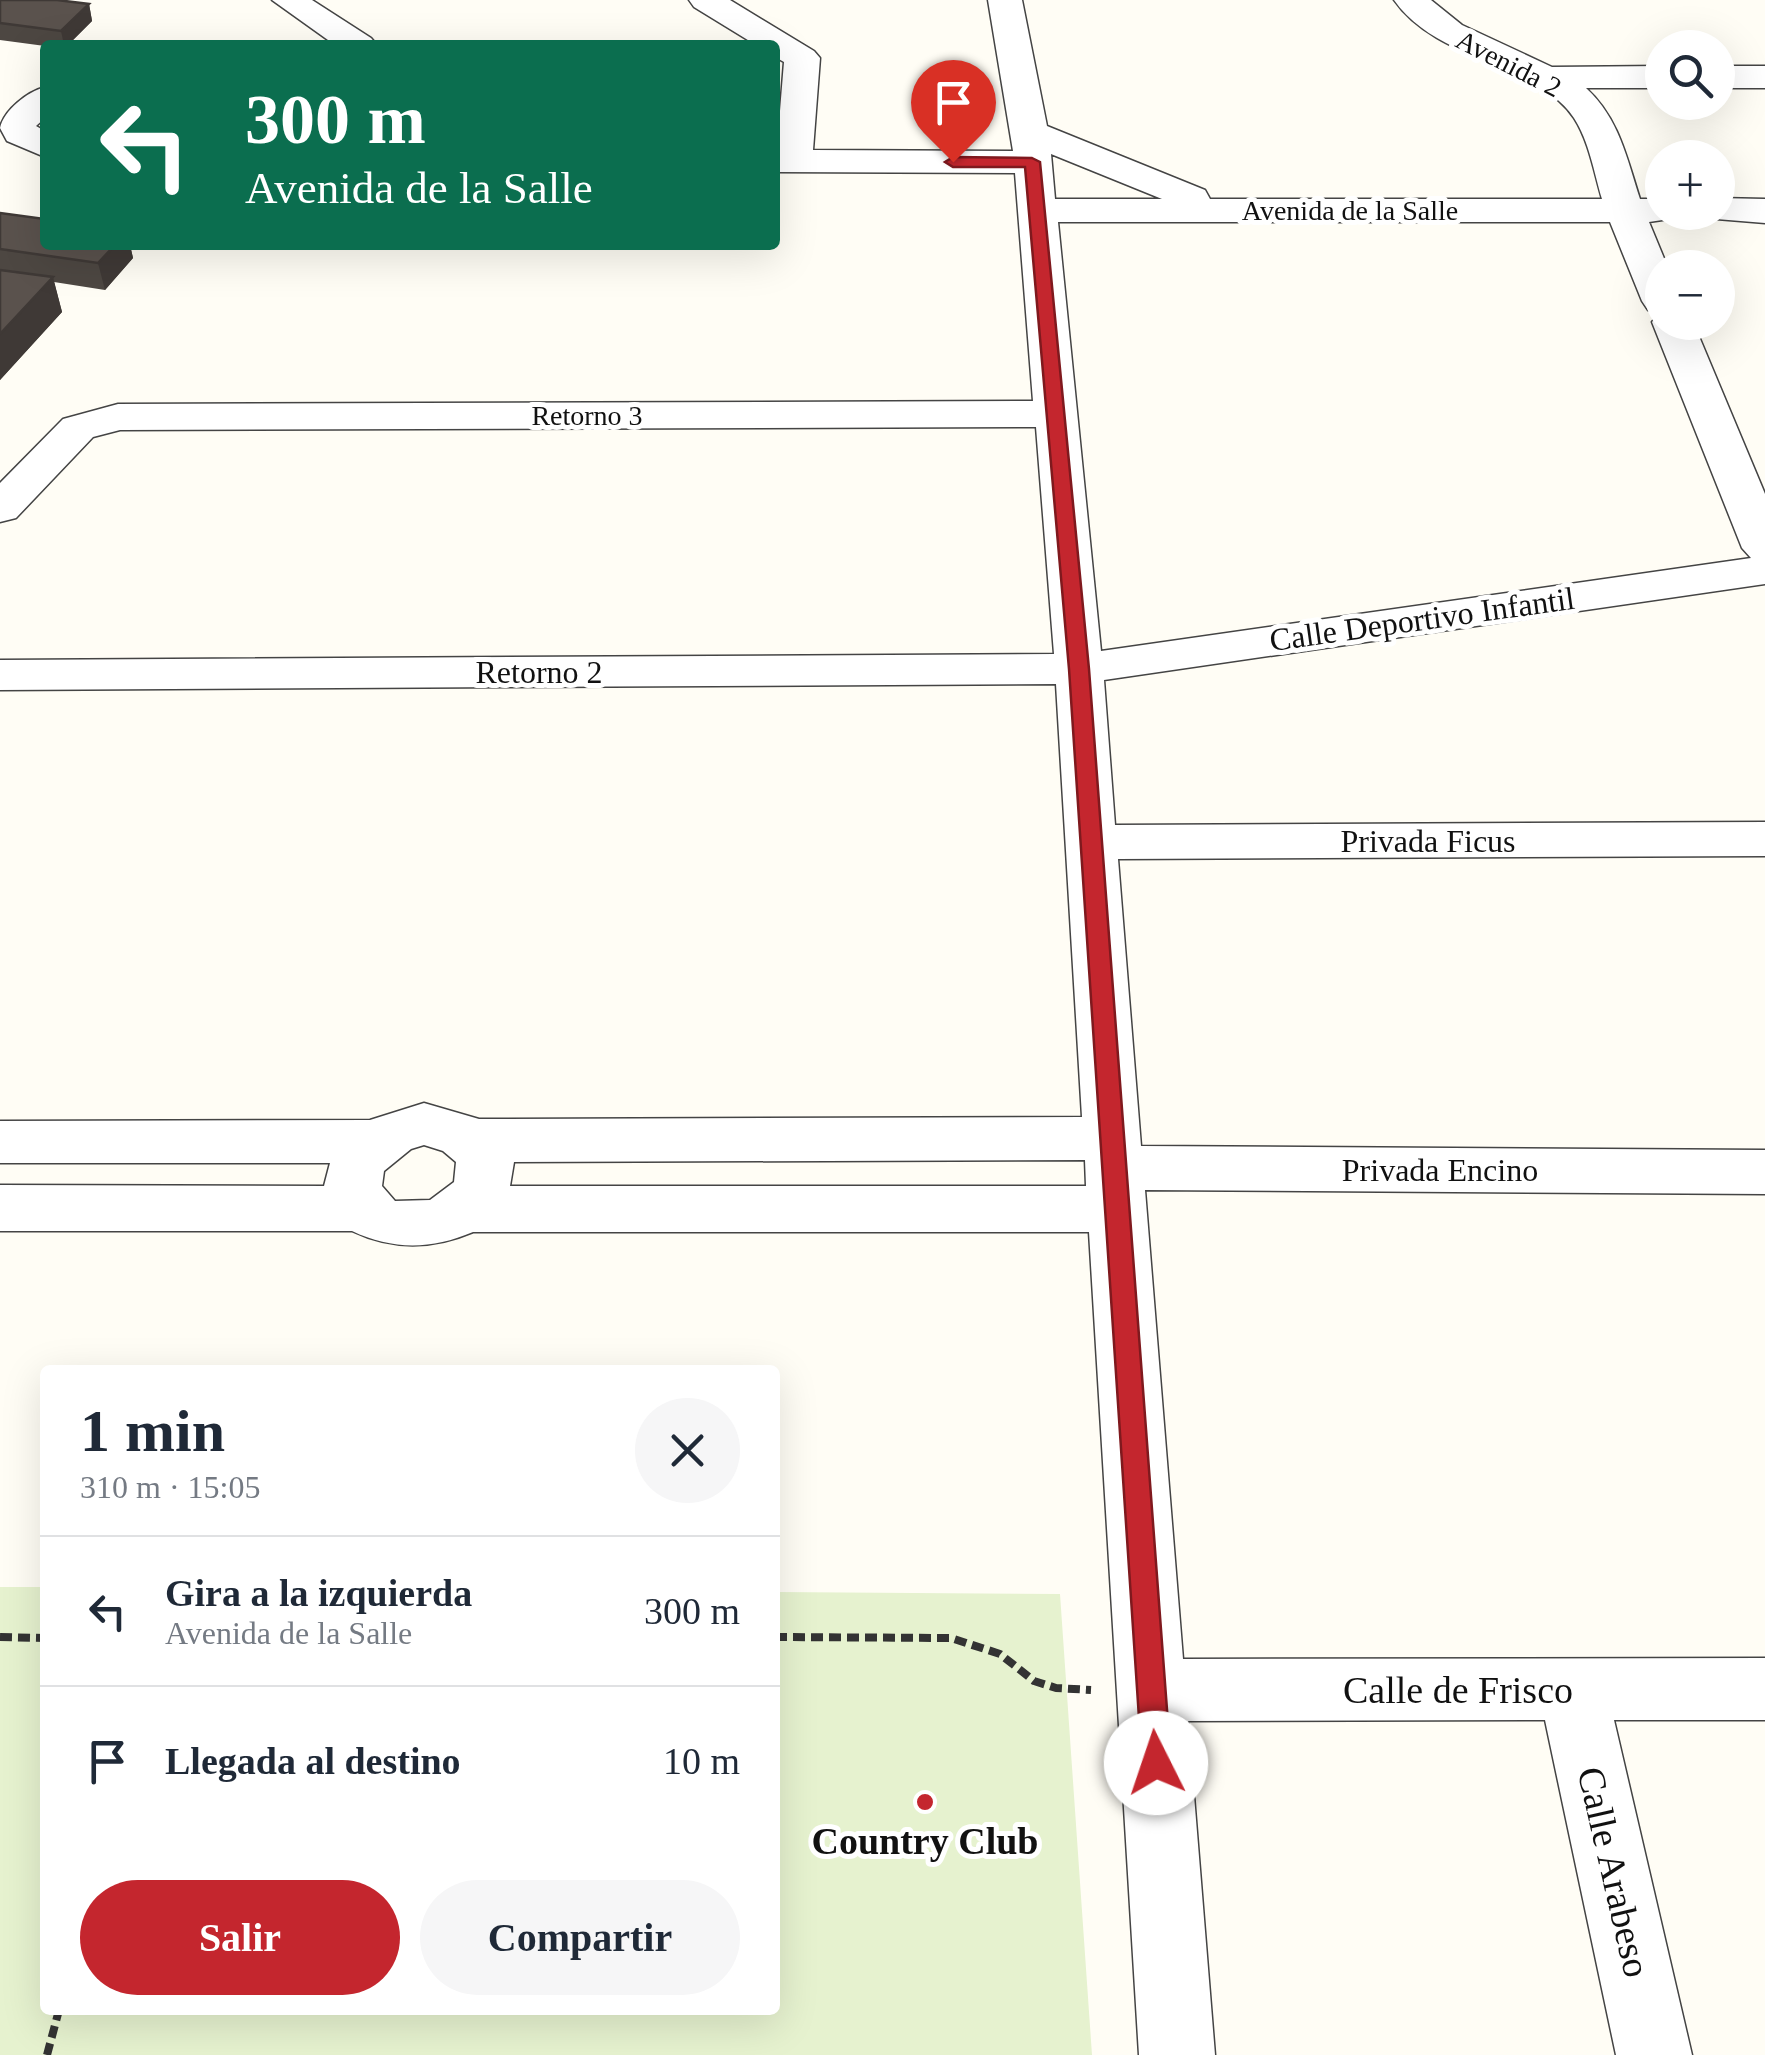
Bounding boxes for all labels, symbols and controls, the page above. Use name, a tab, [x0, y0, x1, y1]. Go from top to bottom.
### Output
street label: Avenida 2	[1451, 24, 1566, 103]
map controls	[1645, 30, 1735, 340]
button: search	[1645, 30, 1735, 120]
pin	[911, 60, 996, 163]
icon: arrive	[926, 75, 981, 130]
icon: left	[80, 80, 210, 210]
text: 300 m	[245, 81, 426, 158]
button: +	[1645, 140, 1735, 230]
text: Avenida de la Salle	[245, 163, 593, 213]
street label: Avenida de la Salle	[1242, 195, 1458, 226]
button: −	[1645, 250, 1735, 340]
street label: Retorno 3	[531, 400, 643, 431]
street label: Calle Deportivo Infantil	[1267, 580, 1577, 658]
street label: Retorno 2	[475, 654, 603, 690]
street label: Privada Ficus	[1340, 823, 1516, 859]
street label: Privada Encino	[1342, 1152, 1538, 1188]
text: 1 min	[80, 1398, 225, 1464]
button: close	[635, 1398, 740, 1503]
text: 310 m · 15:05	[80, 1469, 260, 1505]
text: Gira a la izquierda	[165, 1572, 472, 1614]
icon: left	[80, 1584, 135, 1639]
text: 300 m	[644, 1590, 740, 1632]
text: Avenida de la Salle	[165, 1615, 412, 1651]
street label: Calle de Frisco	[1343, 1669, 1573, 1711]
position arrow	[1104, 1711, 1208, 1815]
icon: arrive	[80, 1734, 135, 1789]
text: Llegada al destino	[165, 1740, 461, 1782]
text: 10 m	[663, 1740, 740, 1782]
street label: Calle Arabeso	[1569, 1763, 1659, 1981]
marker: Country Club	[914, 1791, 936, 1813]
place label: Country Club	[812, 1820, 1039, 1862]
button: Salir	[80, 1880, 400, 1995]
button: Compartir	[420, 1880, 740, 1995]

